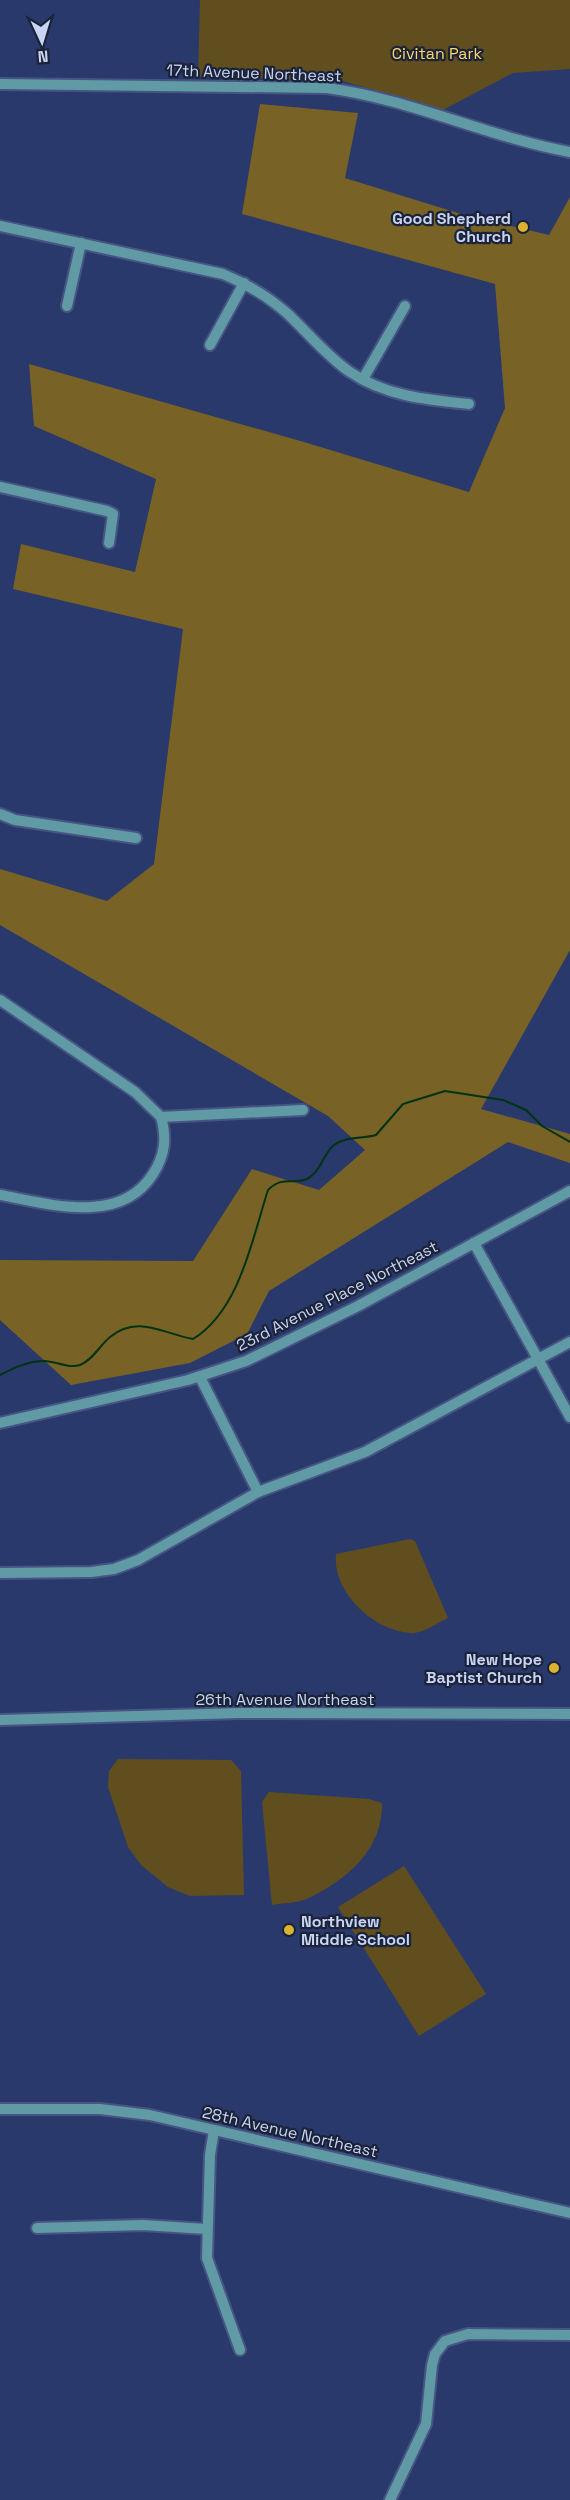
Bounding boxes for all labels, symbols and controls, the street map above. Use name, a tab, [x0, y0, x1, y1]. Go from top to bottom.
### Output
north arrow	[12, 12, 72, 72]
park label: Civitan Park	[392, 43, 483, 64]
text: N	[37, 46, 49, 67]
street label: 17th Avenue Northeast	[166, 59, 342, 87]
place label: Good Shepherd Church	[392, 208, 511, 247]
marker: Good Shepherd Church	[516, 220, 530, 234]
street label: 23rd Avenue Place Northeast	[233, 1236, 441, 1356]
place label: New Hope Baptist Church	[426, 1649, 542, 1688]
marker: New Hope Baptist Church	[547, 1661, 561, 1675]
street label: 26th Avenue Northeast	[195, 1689, 375, 1710]
place label: Northview Middle School	[301, 1911, 410, 1950]
marker: Northview Middle School	[282, 1923, 296, 1937]
street label: 28th Avenue Northeast	[200, 2102, 380, 2162]

